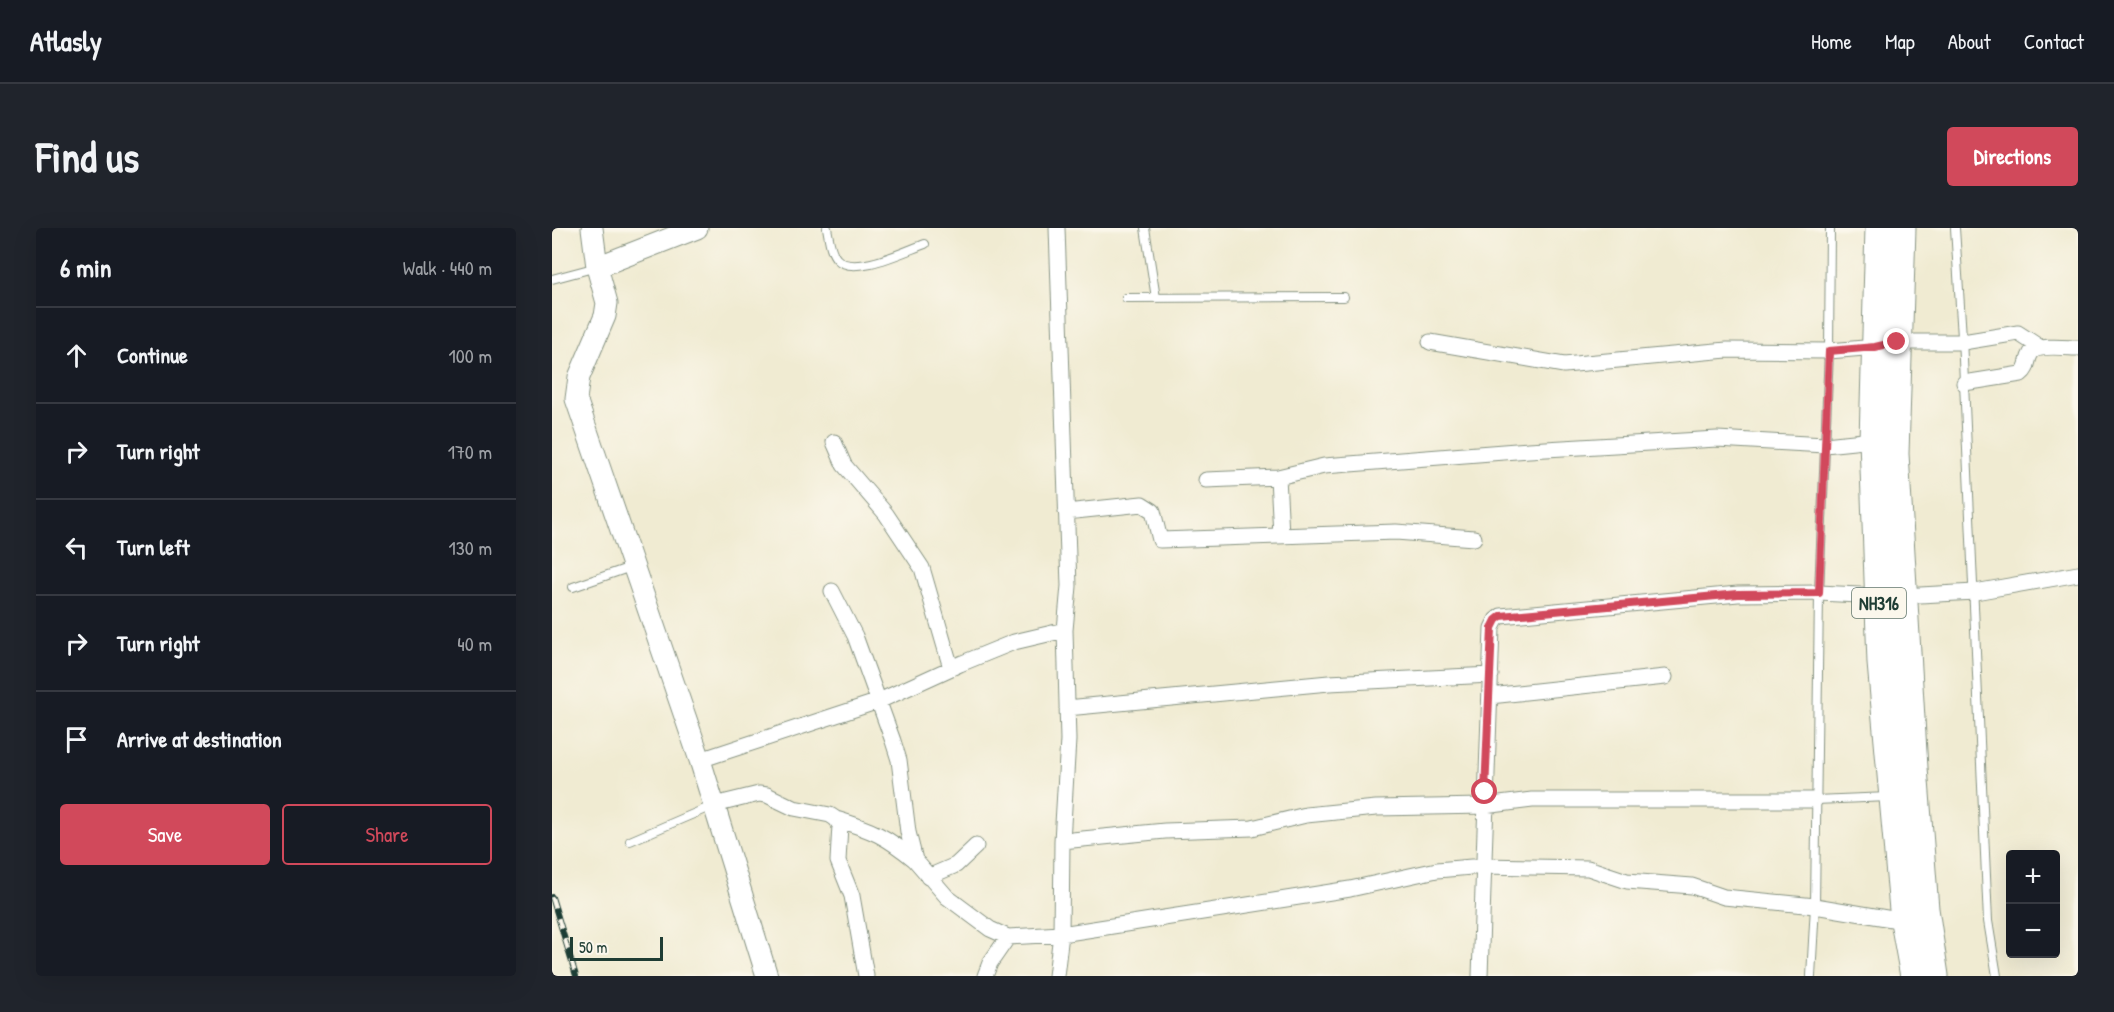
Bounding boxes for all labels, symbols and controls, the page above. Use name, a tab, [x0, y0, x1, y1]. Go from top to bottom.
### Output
text: Atlasly	[30, 22, 102, 60]
text: Home	[1811, 27, 1852, 56]
text: Map	[1885, 27, 1915, 56]
text: About	[1948, 27, 1991, 56]
text: Contact	[2024, 27, 2084, 56]
button: Directions	[1947, 127, 2078, 186]
text: Find us	[36, 128, 139, 185]
text: 6 min	[60, 250, 112, 285]
text: Walk · 440 m	[403, 254, 492, 281]
route end	[1883, 328, 1909, 354]
icon: ahead	[60, 339, 93, 372]
text: Continue	[117, 340, 188, 370]
text: 100 m	[449, 342, 492, 369]
icon: right	[60, 435, 93, 468]
text: Turn right	[117, 436, 200, 466]
text: 170 m	[448, 438, 492, 465]
icon: left	[60, 531, 93, 564]
text: Turn left	[117, 532, 190, 562]
text: 130 m	[449, 534, 492, 561]
road number: NH316	[1852, 588, 1906, 618]
icon: right	[60, 627, 93, 660]
text: Turn right	[117, 628, 200, 658]
text: 40 m	[457, 630, 492, 657]
icon: arrive	[60, 723, 93, 756]
text: Arrive at destination	[117, 724, 282, 754]
route start	[1471, 778, 1497, 804]
button: Save	[60, 804, 270, 865]
button: Share	[282, 804, 492, 865]
map controls	[2006, 850, 2060, 958]
button: +	[2006, 850, 2060, 904]
button: −	[2006, 904, 2060, 958]
scale bar	[570, 934, 663, 962]
text: 50 m	[579, 936, 608, 958]

